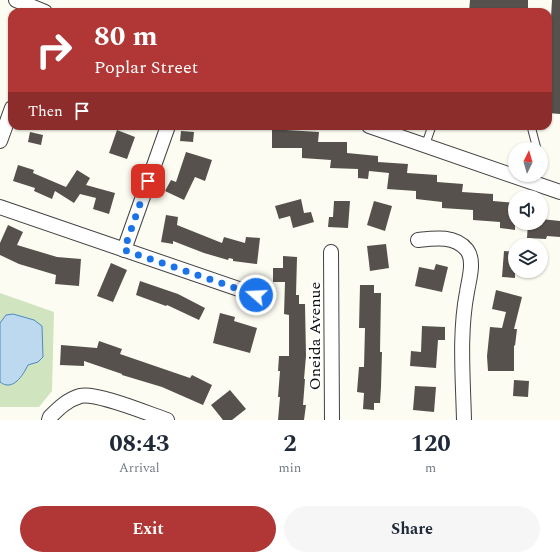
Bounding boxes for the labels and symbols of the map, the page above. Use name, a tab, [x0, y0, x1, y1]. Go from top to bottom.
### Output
north arrow	[508, 142, 548, 182]
pin	[131, 164, 165, 198]
position arrow	[235, 274, 277, 316]
street label: Oneida Avenue	[303, 282, 327, 390]

